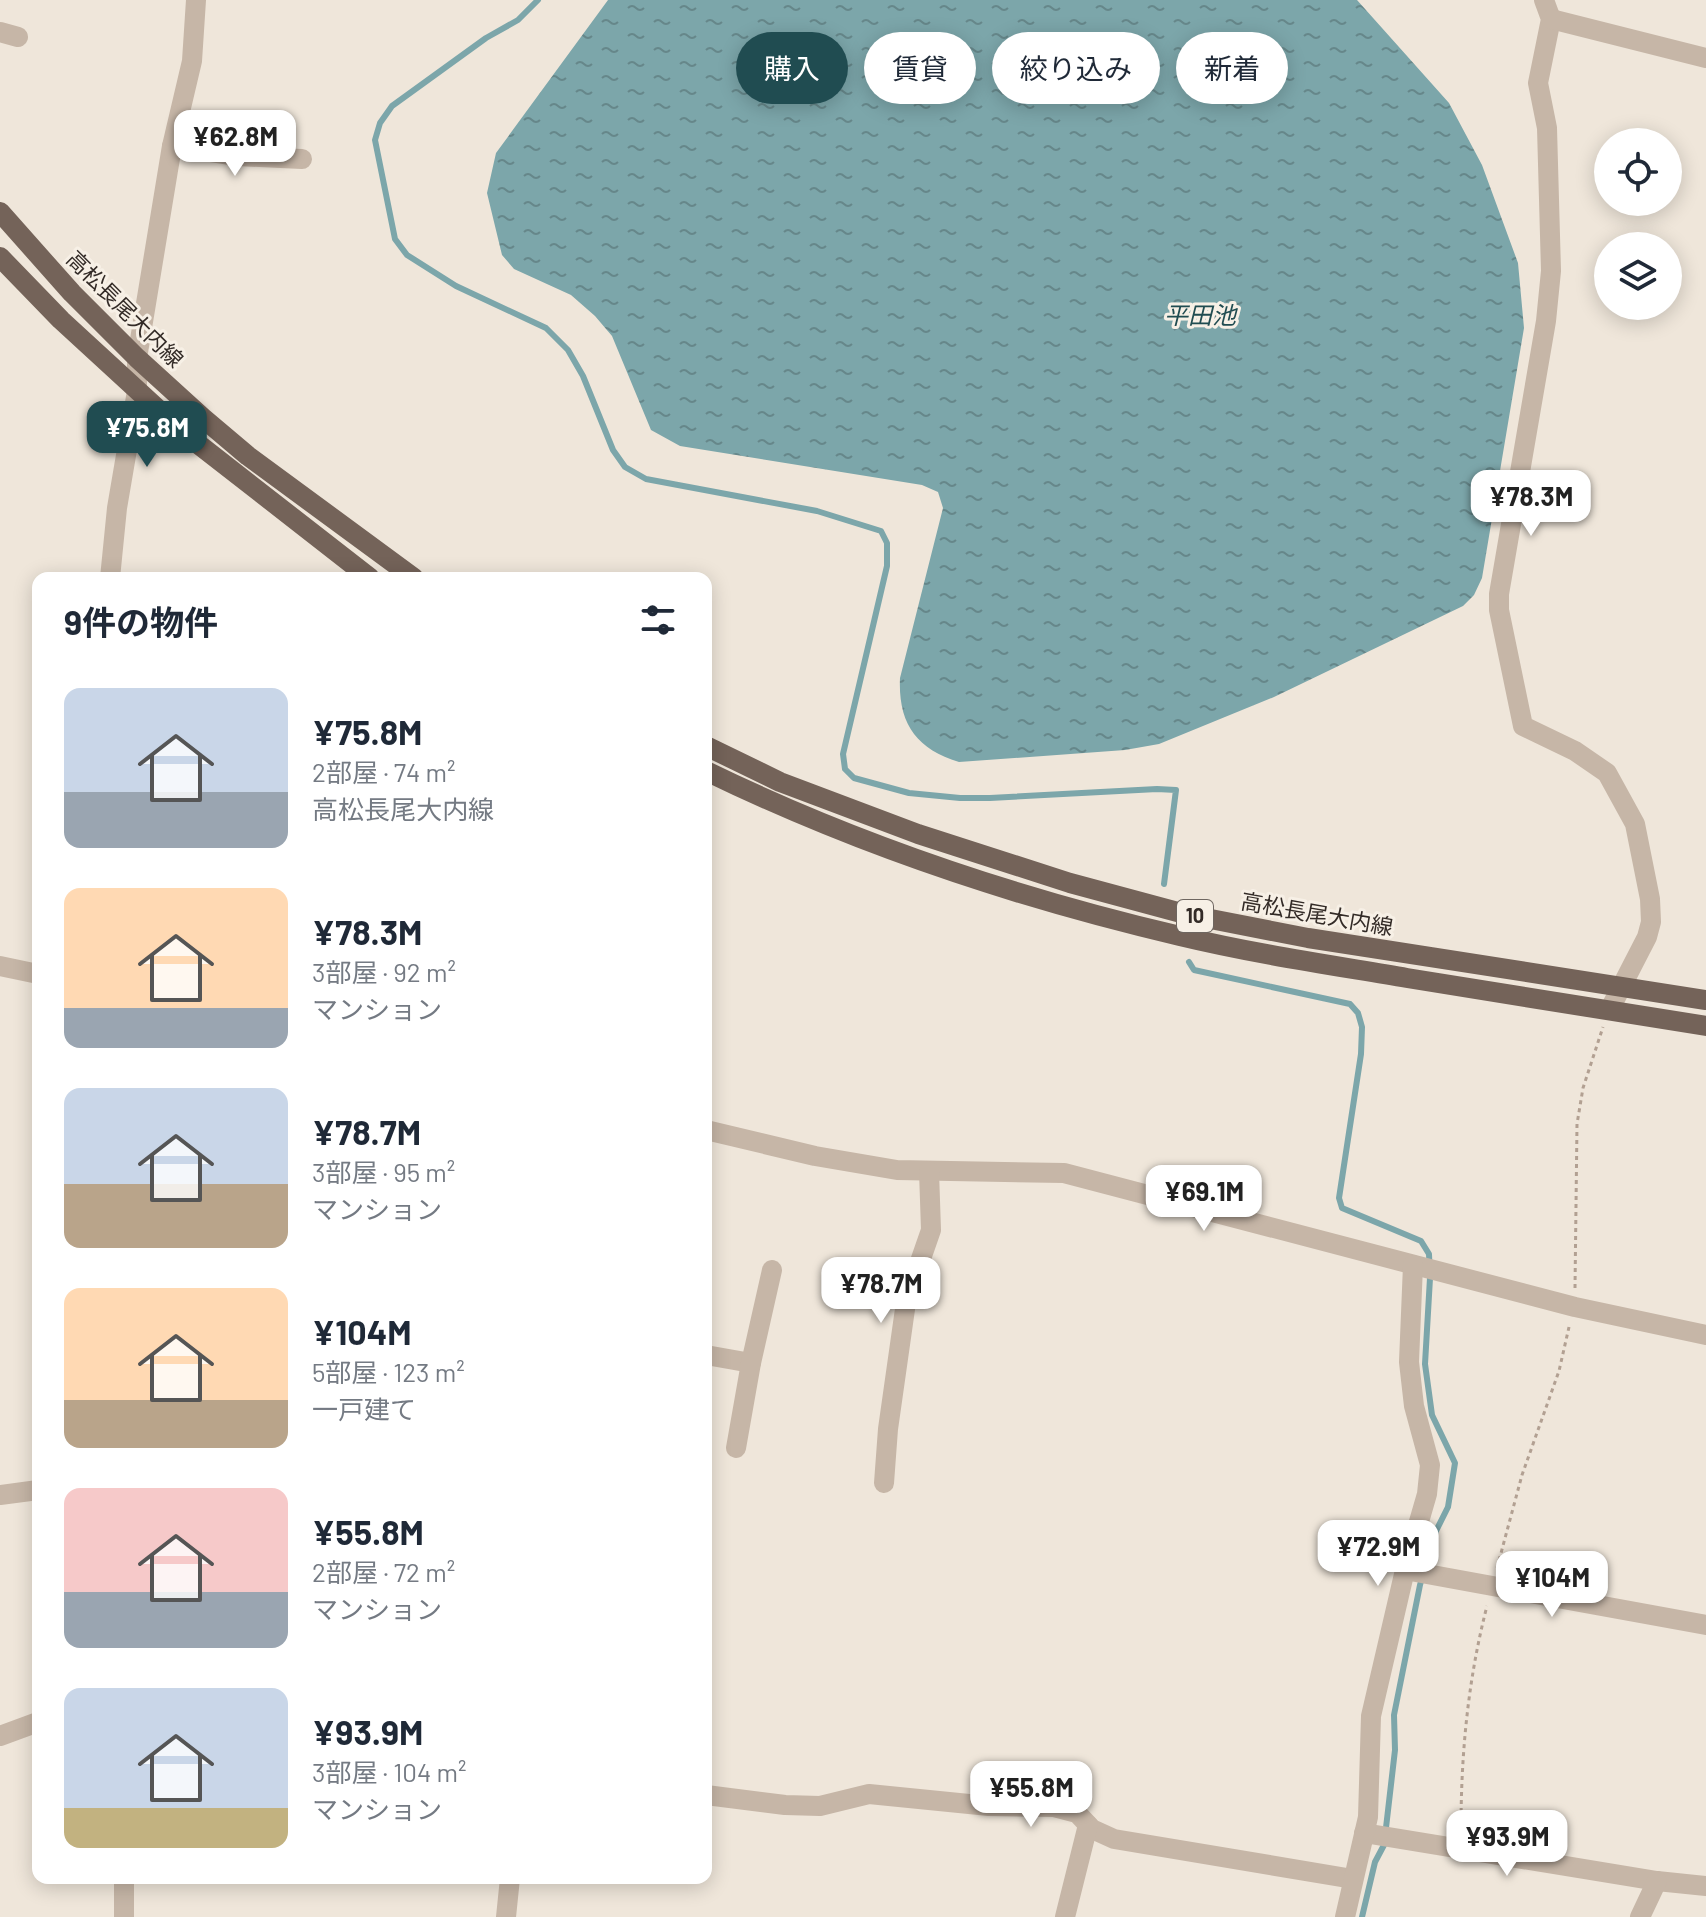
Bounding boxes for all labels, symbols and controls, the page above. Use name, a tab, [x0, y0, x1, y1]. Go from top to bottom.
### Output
chip: 購入	[736, 32, 848, 104]
chip: 賃貸	[864, 32, 976, 104]
chip: 絞り込み	[992, 32, 1160, 104]
chip: 新着	[1176, 32, 1288, 104]
pin: ¥62.8M	[170, 110, 300, 178]
text: ¥62.8M	[192, 120, 278, 151]
map controls	[1594, 128, 1682, 320]
button: locate	[1594, 128, 1682, 216]
button: layers	[1594, 232, 1682, 320]
street label: 高松長尾大内線	[62, 245, 189, 372]
water label: 平田池	[1164, 300, 1238, 329]
pin: ¥75.8M	[82, 401, 212, 469]
text: ¥75.8M	[105, 411, 189, 442]
pin: ¥78.3M	[1466, 470, 1596, 538]
text: ¥78.3M	[1489, 480, 1573, 511]
icon: filters	[636, 598, 680, 642]
text: 9件の物件	[64, 601, 218, 642]
text: ¥75.8M	[312, 711, 422, 752]
icon: home	[128, 720, 224, 816]
text: 2部屋 · 74 m²	[312, 756, 456, 787]
text: 高松長尾大内線	[312, 793, 494, 824]
street label: 高松長尾大内線	[1239, 887, 1395, 939]
road number: 10	[1177, 900, 1213, 932]
text: ¥78.3M	[312, 911, 422, 952]
icon: home	[128, 920, 224, 1016]
text: 3部屋 · 92 m²	[312, 956, 456, 987]
text: マンション	[312, 993, 442, 1024]
text: ¥78.7M	[312, 1111, 421, 1152]
icon: home	[128, 1120, 224, 1216]
text: 3部屋 · 95 m²	[312, 1156, 455, 1187]
pin: ¥69.1M	[1139, 1165, 1269, 1233]
text: ¥69.1M	[1164, 1175, 1244, 1206]
text: マンション	[312, 1193, 442, 1224]
pin: ¥78.7M	[816, 1257, 946, 1325]
text: ¥78.7M	[839, 1267, 923, 1298]
text: ¥104M	[312, 1311, 412, 1352]
icon: home	[128, 1320, 224, 1416]
text: 5部屋 · 123 m²	[312, 1356, 465, 1387]
text: 一戸建て	[312, 1393, 416, 1424]
text: ¥55.8M	[312, 1511, 424, 1552]
icon: home	[128, 1520, 224, 1616]
pin: ¥72.9M	[1313, 1520, 1443, 1588]
text: ¥72.9M	[1336, 1530, 1420, 1561]
pin: ¥104M	[1496, 1551, 1608, 1619]
text: 2部屋 · 72 m²	[312, 1556, 455, 1587]
text: ¥104M	[1514, 1561, 1590, 1592]
text: マンション	[312, 1593, 442, 1624]
text: ¥93.9M	[312, 1711, 423, 1752]
icon: home	[128, 1720, 224, 1816]
text: 3部屋 · 104 m²	[312, 1756, 467, 1787]
pin: ¥55.8M	[966, 1761, 1096, 1829]
text: ¥55.8M	[988, 1771, 1074, 1802]
text: マンション	[312, 1793, 442, 1824]
pin: ¥93.9M	[1442, 1810, 1572, 1878]
text: ¥93.9M	[1464, 1820, 1550, 1851]

